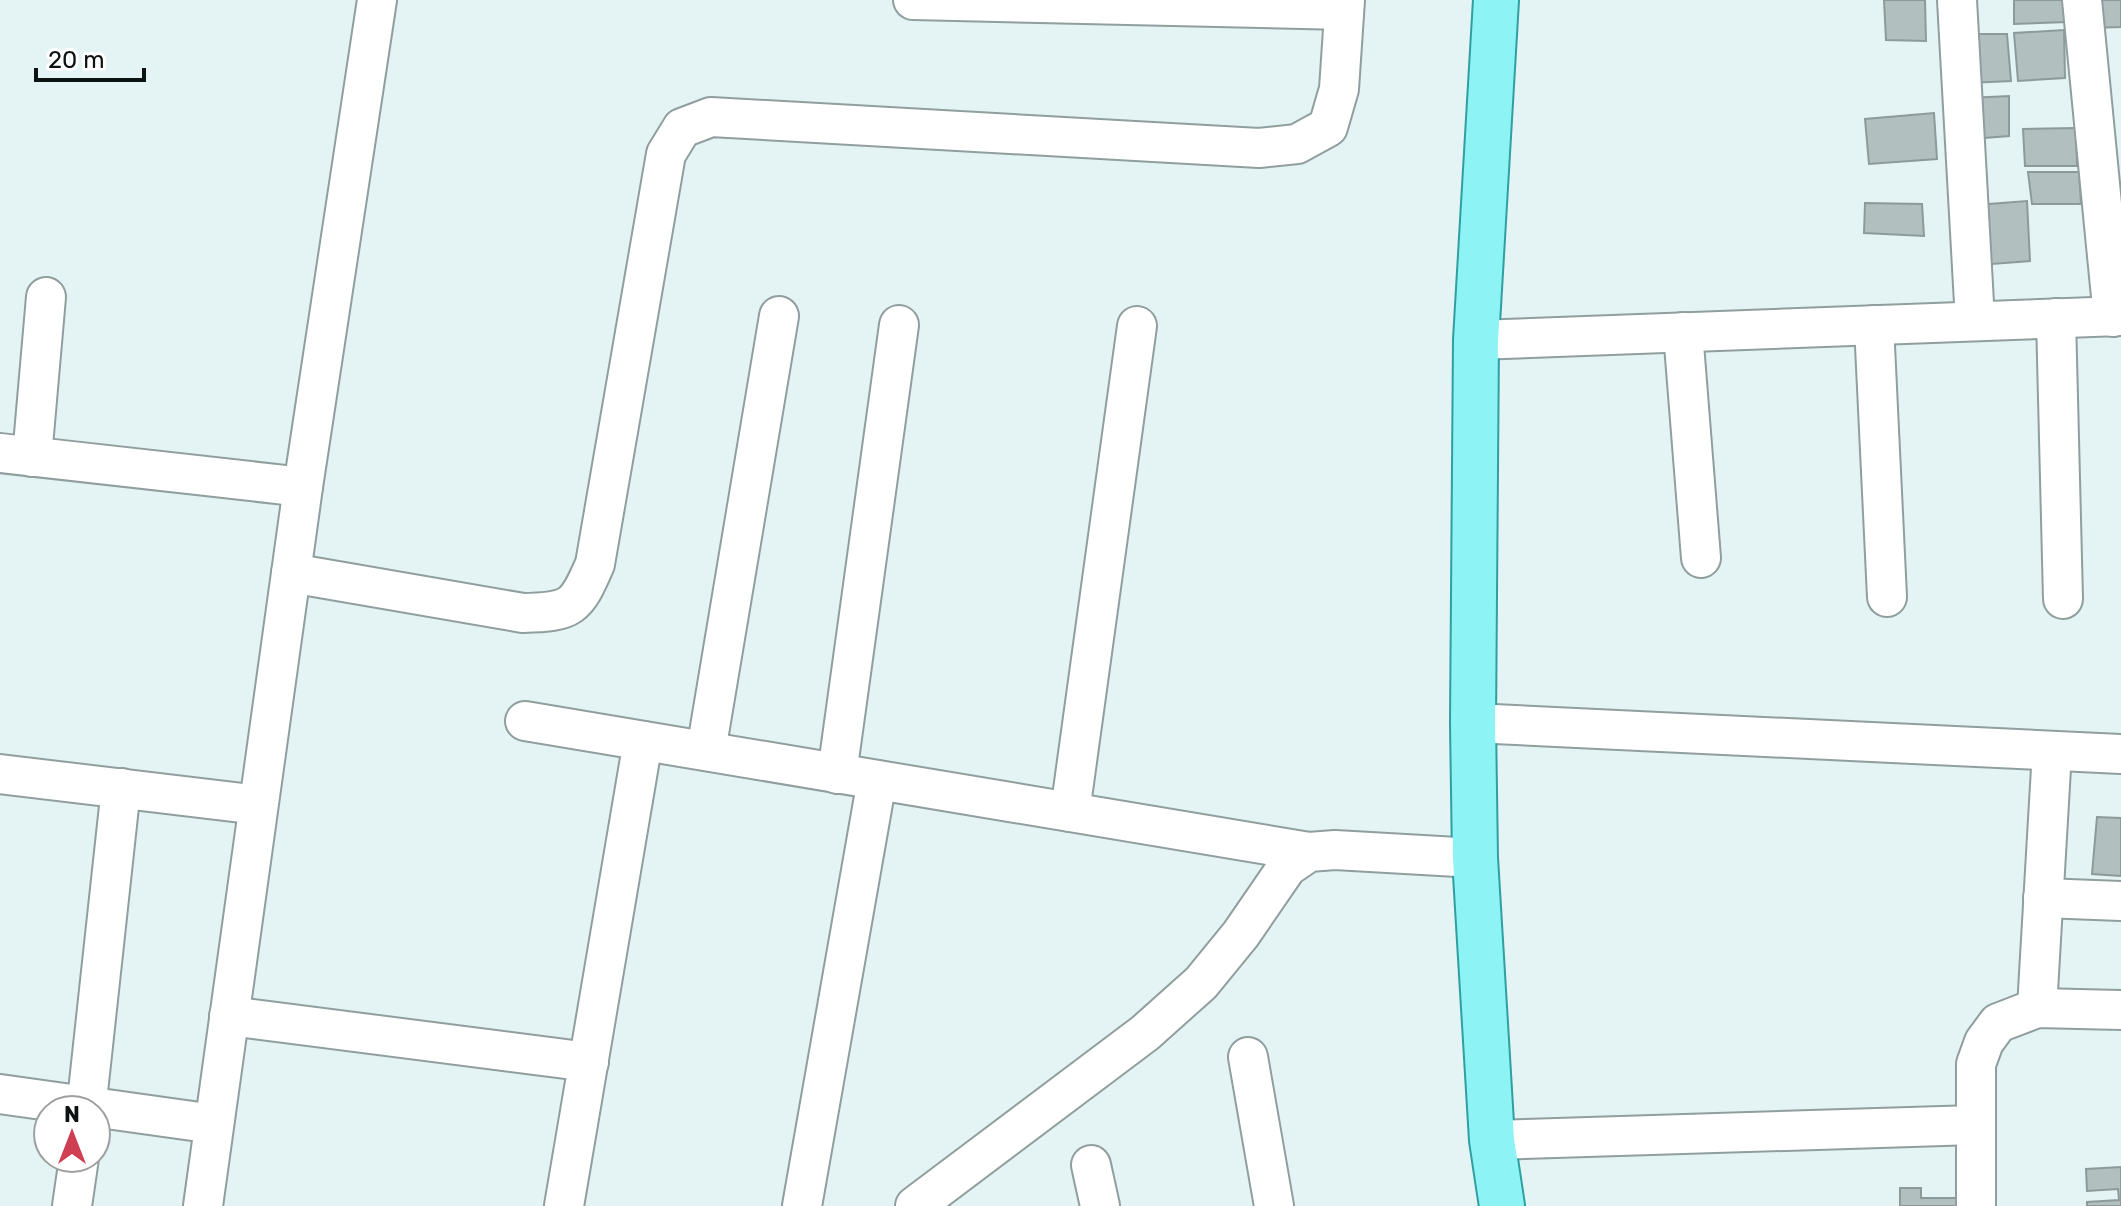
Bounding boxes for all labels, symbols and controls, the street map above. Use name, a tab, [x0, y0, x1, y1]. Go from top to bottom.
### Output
scale bar	[36, 32, 144, 82]
text: 20 m	[48, 46, 105, 74]
north arrow	[32, 1094, 112, 1174]
text: N	[64, 1101, 80, 1128]

